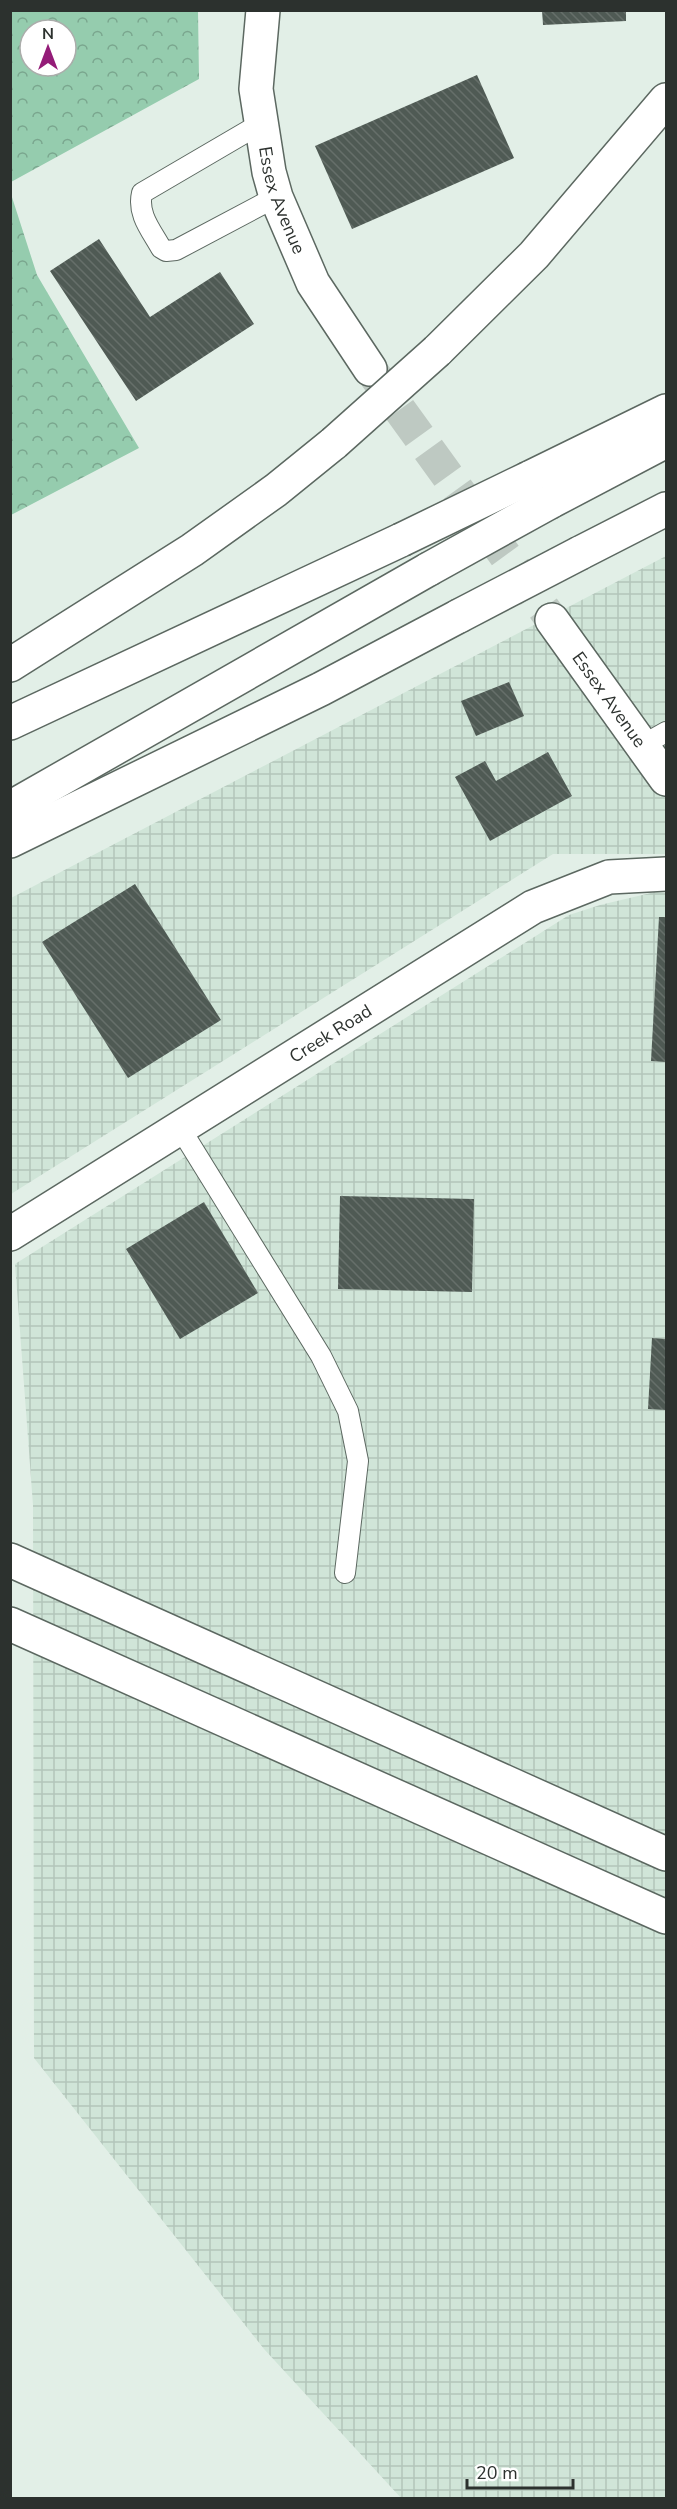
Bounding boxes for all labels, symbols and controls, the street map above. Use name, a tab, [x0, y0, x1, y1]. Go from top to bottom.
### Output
north arrow	[18, 18, 78, 78]
text: N	[42, 23, 54, 45]
street label: Essex Avenue	[253, 145, 311, 258]
street label: Essex Avenue	[567, 647, 652, 752]
street label: Creek Road	[285, 999, 376, 1068]
scale bar	[467, 2452, 574, 2490]
text: 20 m	[476, 2461, 518, 2485]

